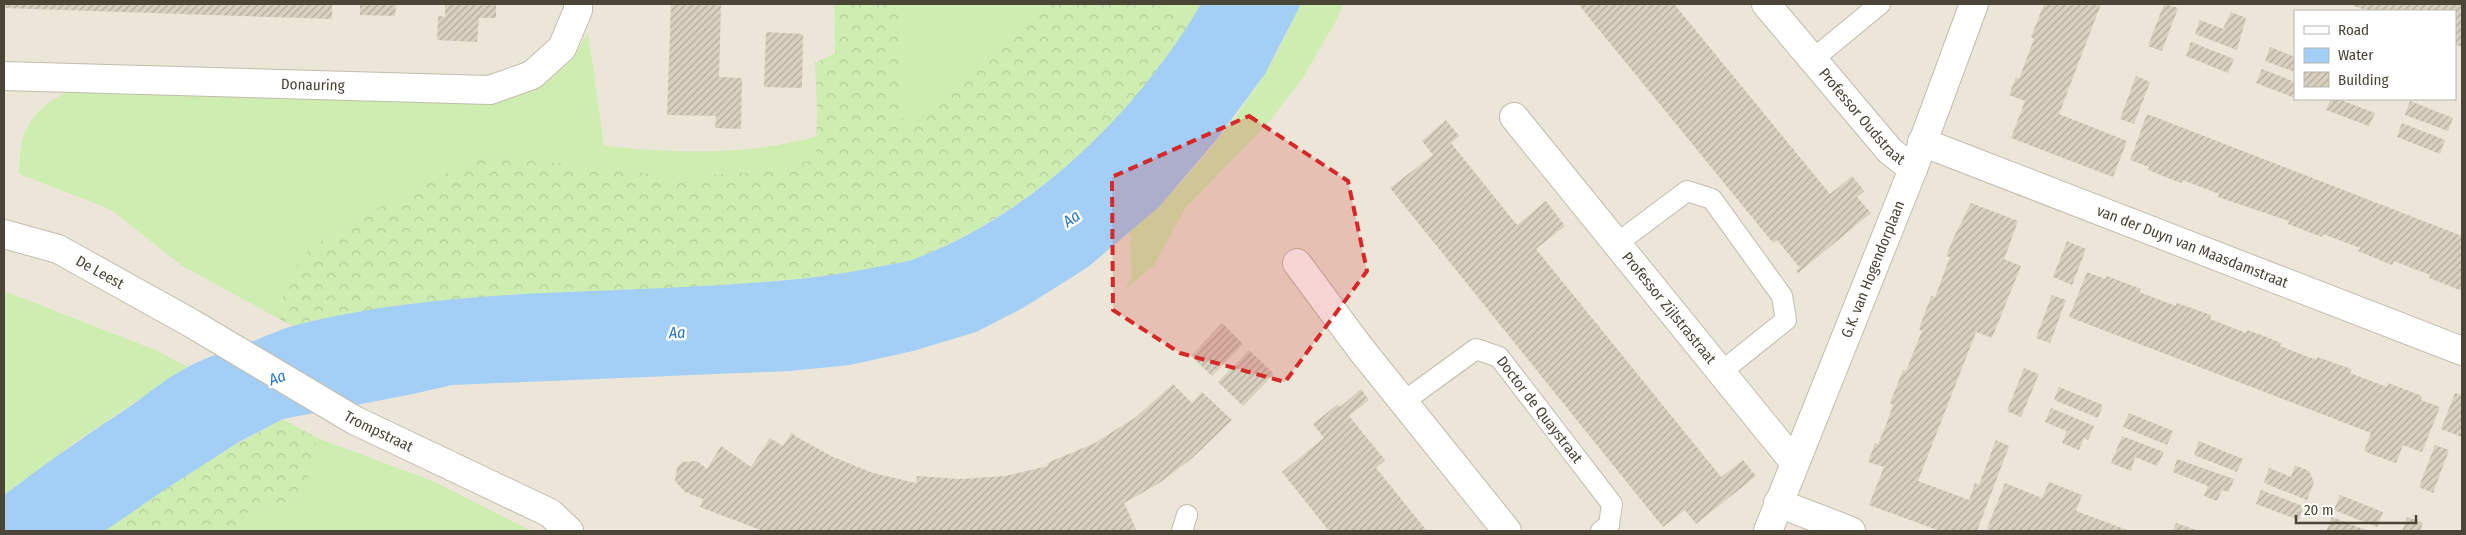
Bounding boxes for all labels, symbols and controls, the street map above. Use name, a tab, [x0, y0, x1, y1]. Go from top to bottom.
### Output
legend	[2294, 10, 2456, 100]
text: Road	[2338, 21, 2369, 39]
text: Water	[2338, 46, 2374, 64]
street label: Professor Oudstraat	[1815, 65, 1909, 169]
text: Building	[2338, 71, 2389, 89]
street label: Donauring	[281, 75, 345, 95]
street label: G.K. van Hogendorplaan	[1837, 198, 1908, 341]
street label: van der Duyn van Maasdamstraat	[2094, 202, 2291, 292]
water label: Aa	[1058, 206, 1084, 232]
street label: Professor Zijlstrastraat	[1618, 248, 1720, 368]
street label: De Leest	[73, 252, 127, 293]
water label: Aa	[667, 323, 686, 342]
street label: Doctor de Quaystraat	[1493, 353, 1586, 467]
water label: Aa	[265, 366, 288, 390]
street label: Trompstraat	[341, 407, 416, 456]
scale bar	[2296, 492, 2416, 524]
text: 20 m	[2304, 501, 2334, 519]

